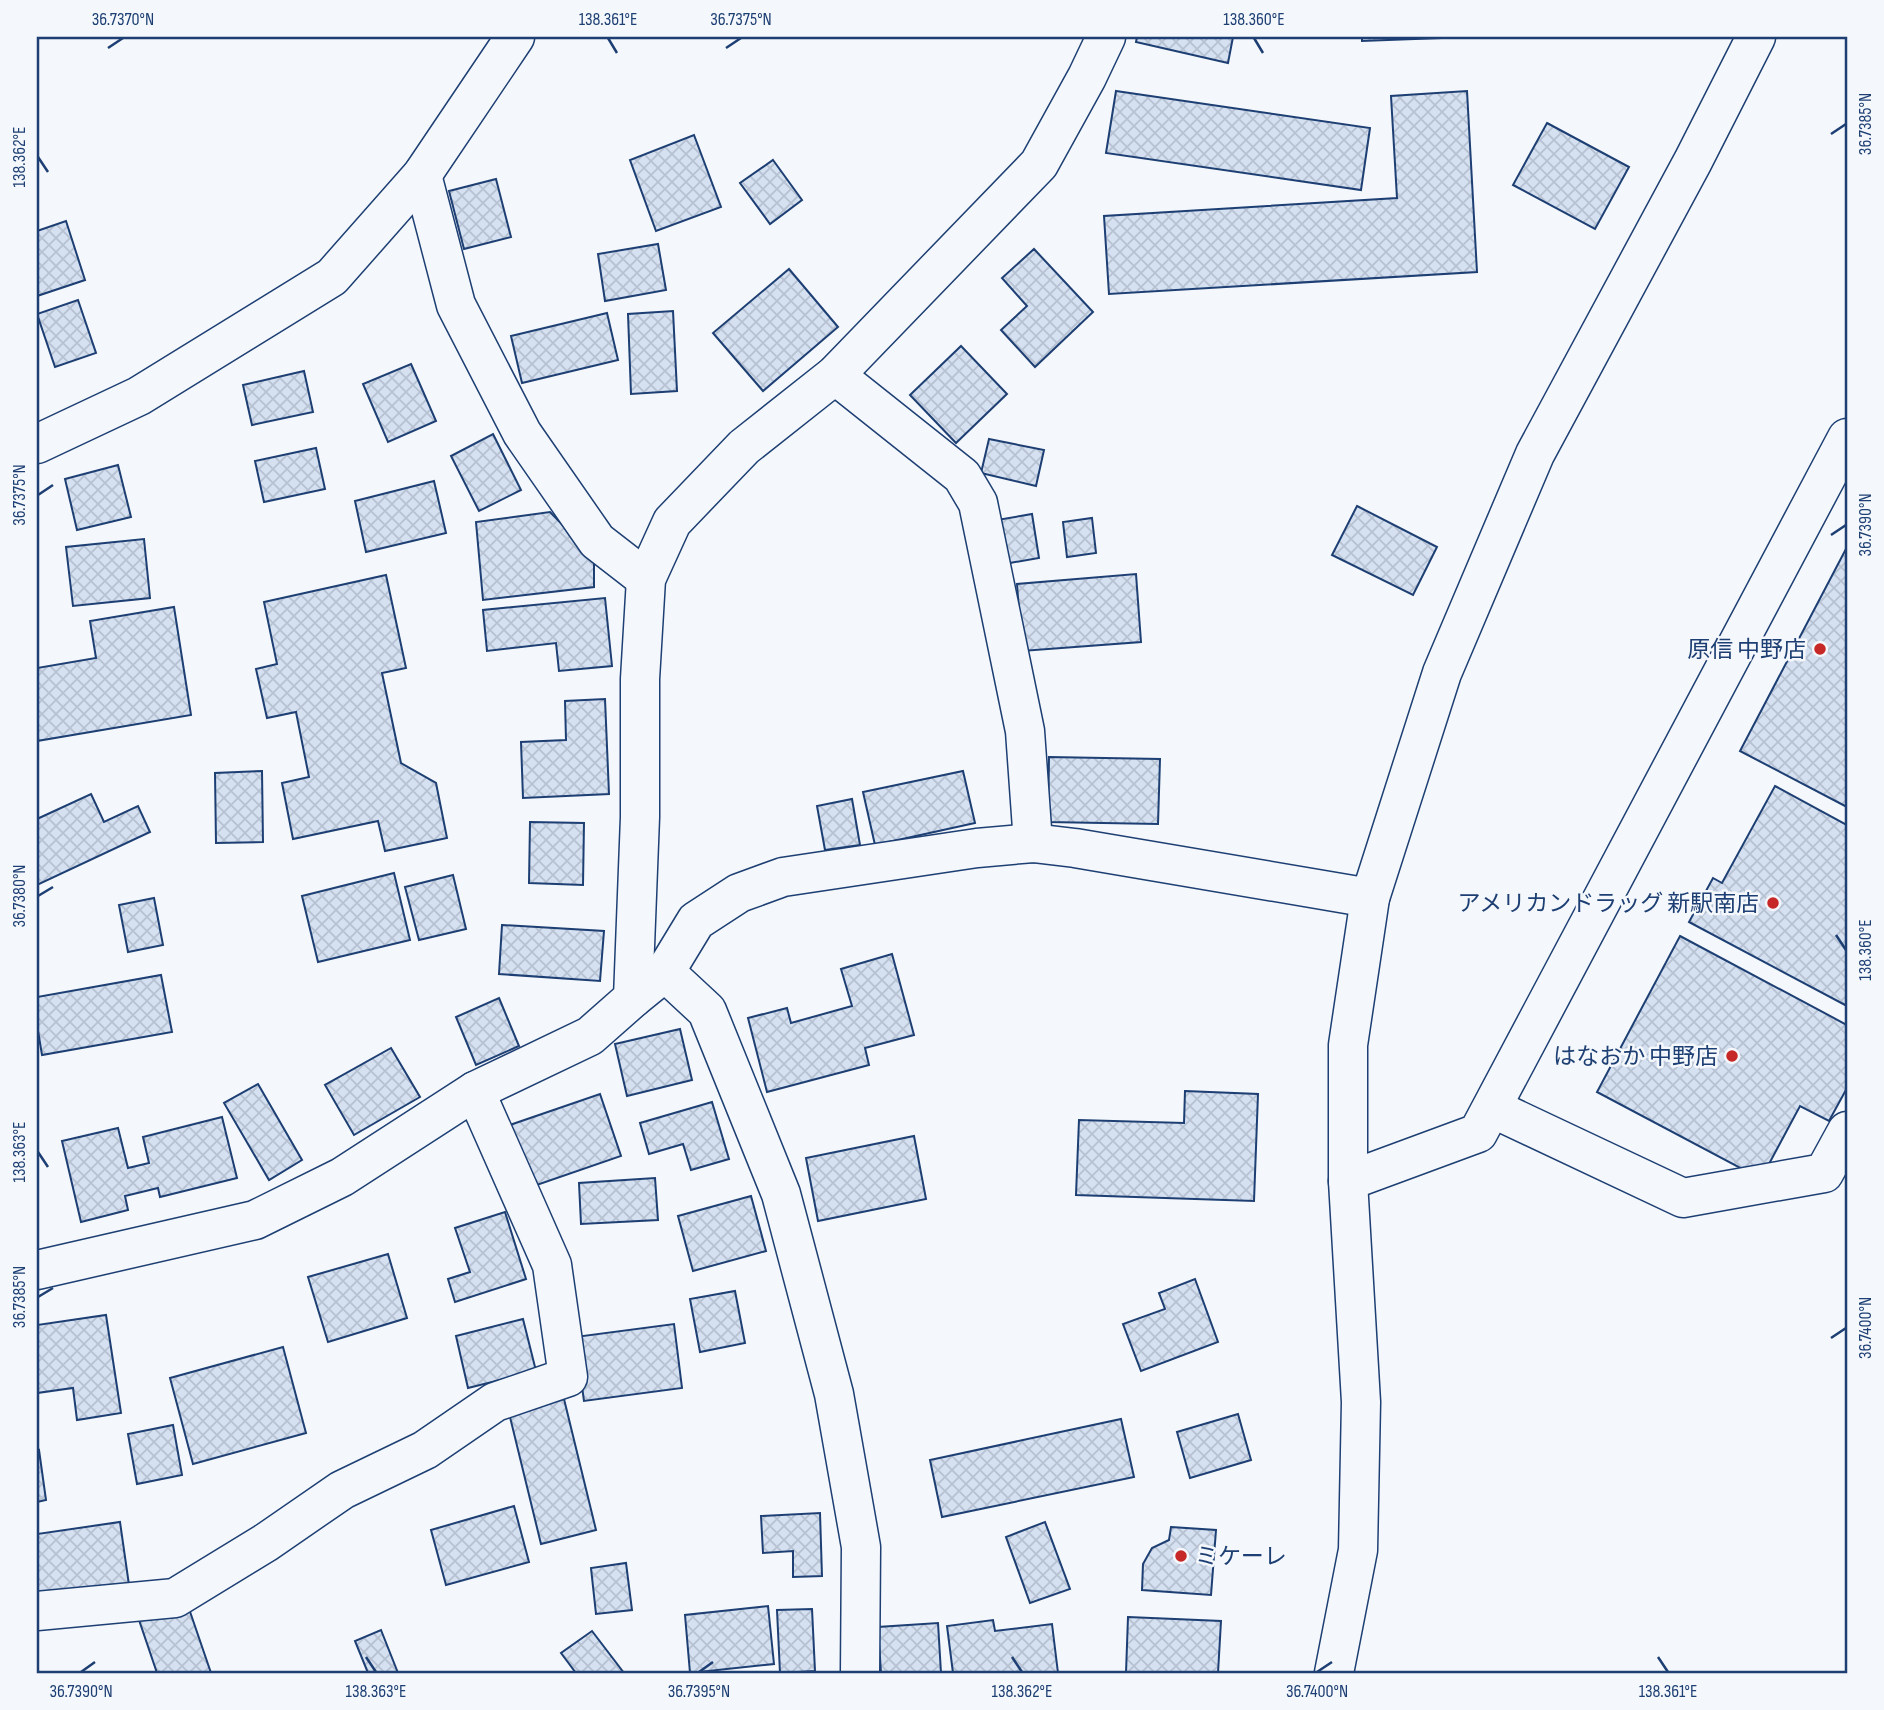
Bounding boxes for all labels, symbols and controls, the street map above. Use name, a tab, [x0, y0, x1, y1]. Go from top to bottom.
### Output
text: 36.7370°N	[92, 9, 154, 30]
text: 138.361°E	[579, 9, 637, 30]
text: 36.7375°N	[710, 9, 772, 30]
text: 138.360°E	[1223, 9, 1285, 30]
text: 36.7385°N	[1855, 93, 1876, 155]
text: 138.362°E	[9, 127, 30, 187]
text: 36.7375°N	[9, 464, 30, 526]
text: 36.7390°N	[1855, 493, 1876, 557]
place label: 原信 中野店	[1687, 636, 1806, 664]
marker: 原信 中野店	[1812, 641, 1828, 657]
text: 36.7380°N	[9, 864, 30, 928]
place label: アメリカンドラッグ 新駅南店	[1457, 890, 1759, 918]
marker: アメリカンドラッグ 新駅南店	[1765, 895, 1781, 911]
text: 138.360°E	[1855, 919, 1876, 981]
place label: はなおか 中野店	[1553, 1043, 1718, 1071]
marker: はなおか 中野店	[1724, 1048, 1740, 1064]
text: 138.363°E	[9, 1122, 30, 1182]
text: 36.7385°N	[9, 1266, 30, 1328]
text: 36.7400°N	[1855, 1297, 1876, 1359]
place label: ミケーレ	[1195, 1543, 1287, 1571]
marker: ミケーレ	[1173, 1548, 1189, 1564]
text: 36.7390°N	[49, 1681, 113, 1702]
text: 138.363°E	[346, 1681, 406, 1702]
text: 36.7395°N	[668, 1681, 730, 1702]
text: 138.362°E	[992, 1681, 1052, 1702]
text: 36.7400°N	[1286, 1681, 1348, 1702]
text: 138.361°E	[1639, 1681, 1697, 1702]

